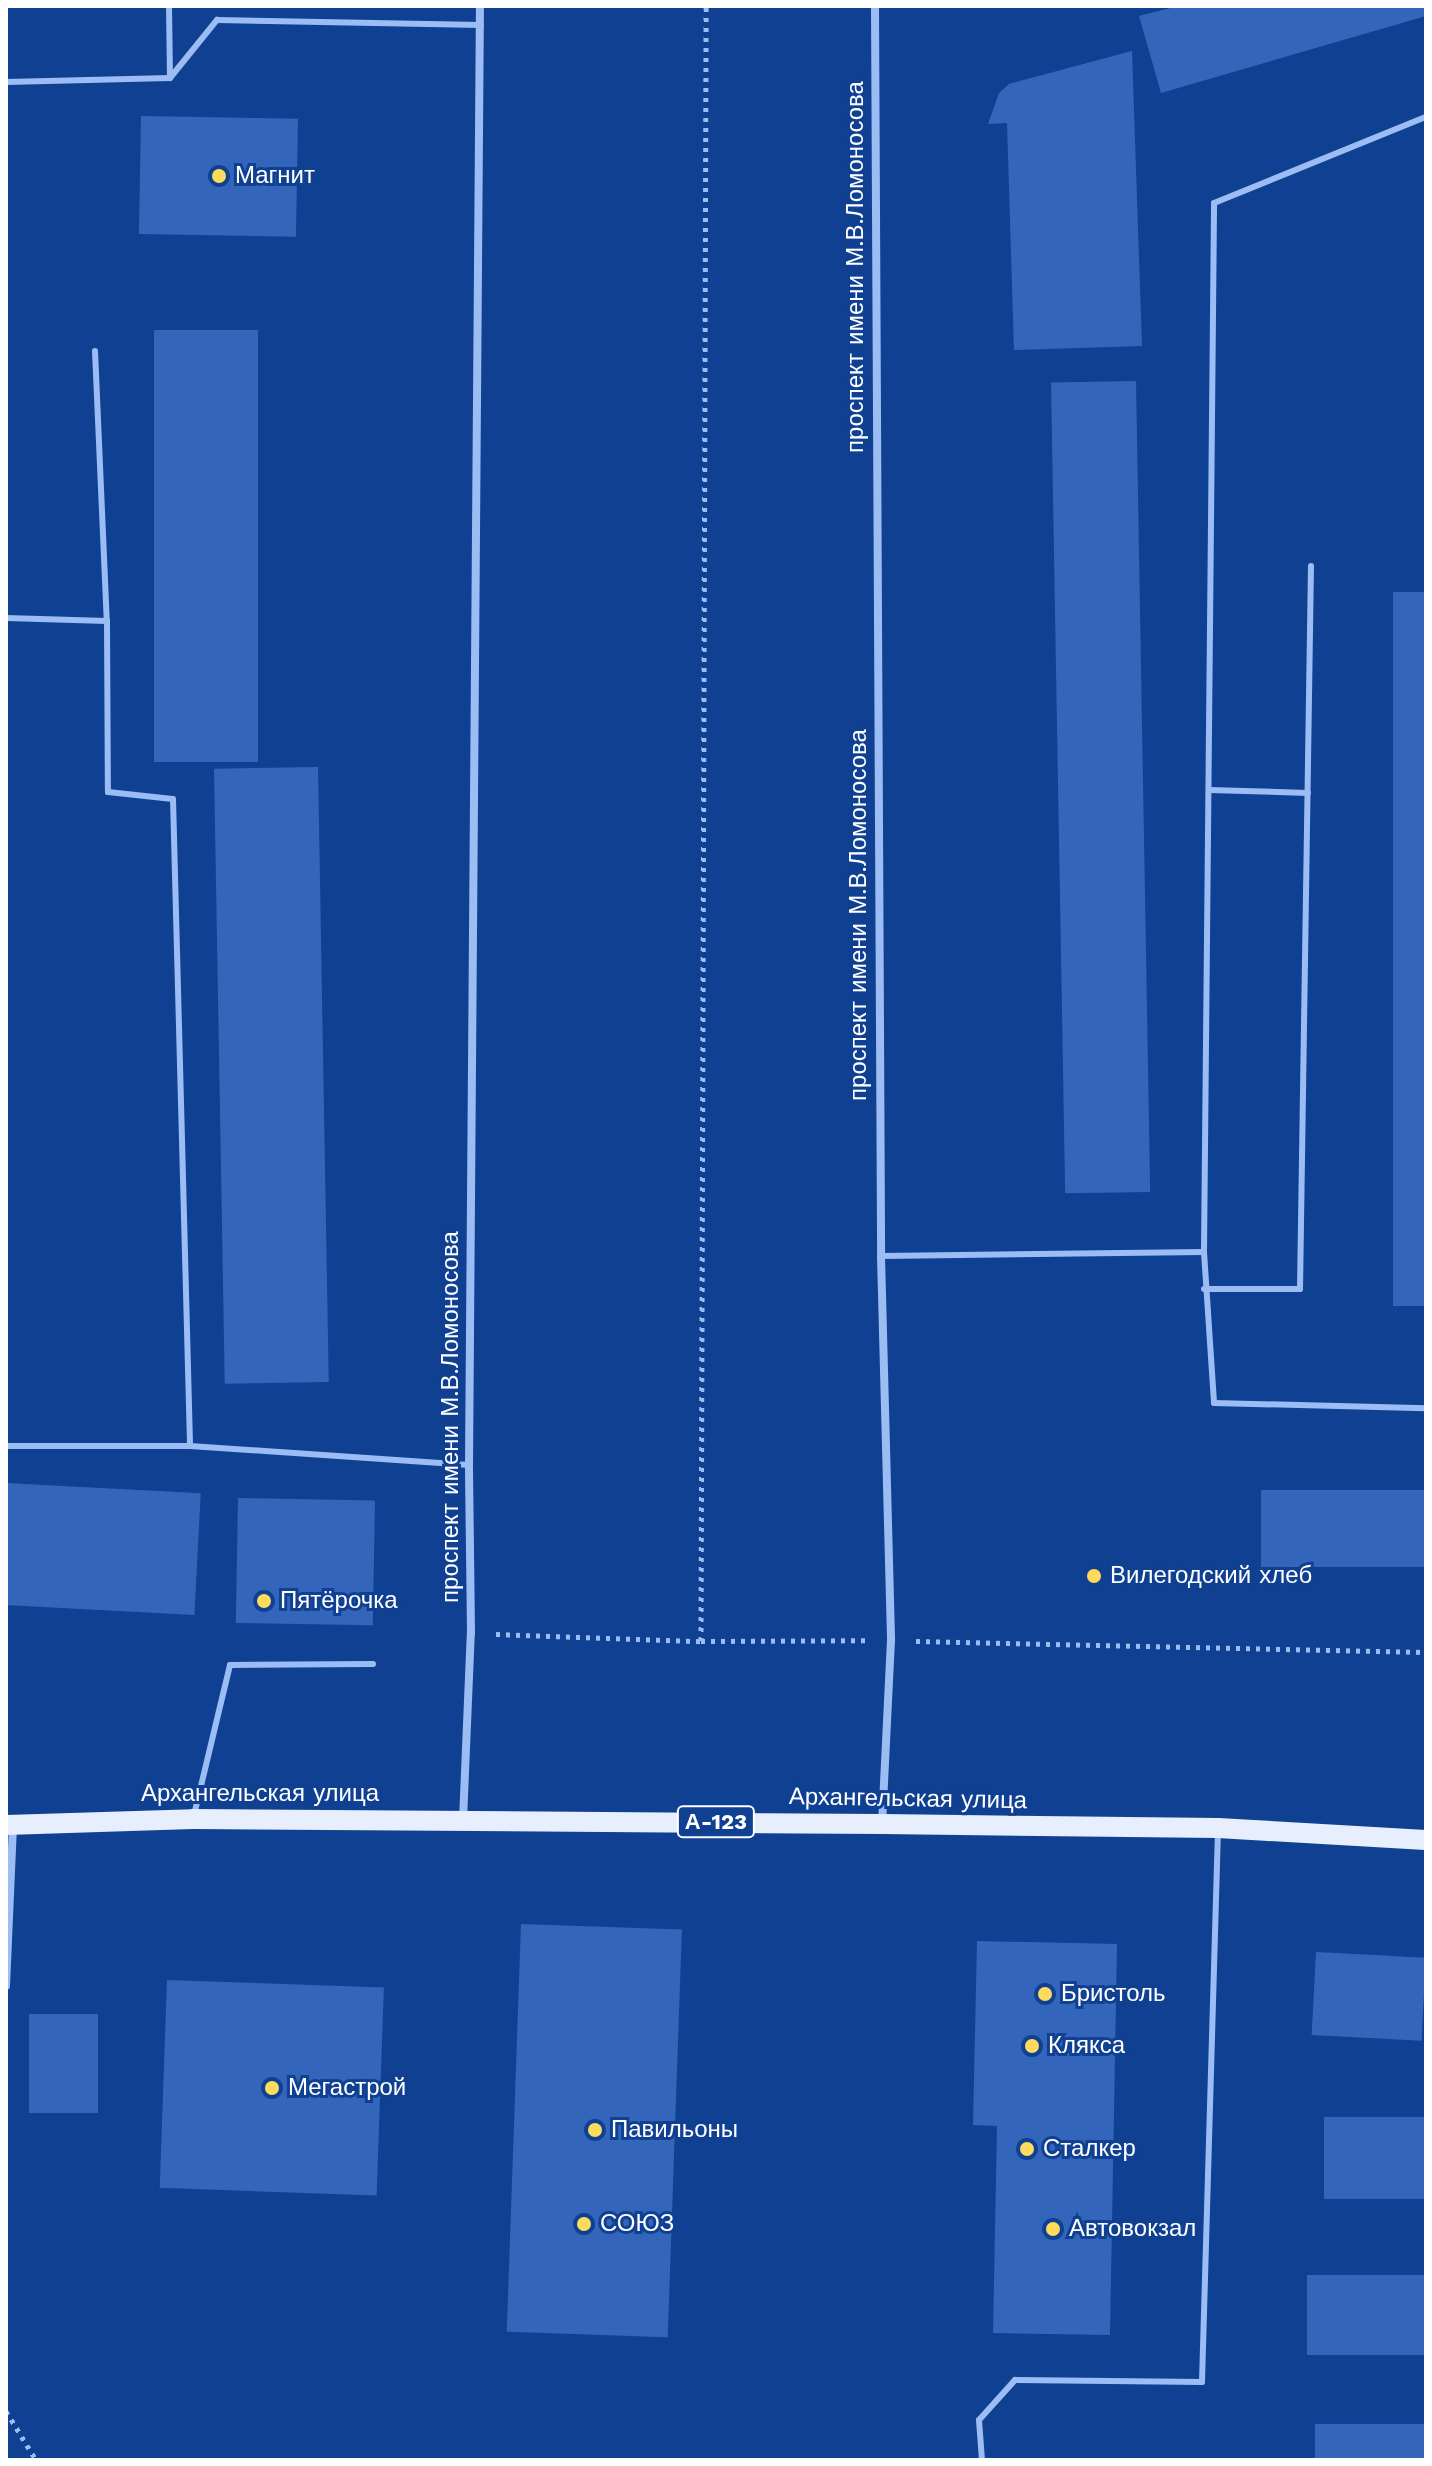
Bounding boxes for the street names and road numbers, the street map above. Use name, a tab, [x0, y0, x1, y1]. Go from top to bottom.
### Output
street label: проспект имени М.В.Ломоносова	[842, 81, 870, 453]
street label: проспект имени М.В.Ломоносова	[845, 729, 873, 1101]
street label: проспект имени М.В.Ломоносова	[437, 1231, 465, 1603]
street label: Архангельская улица	[141, 1780, 379, 1808]
street label: Архангельская улица	[789, 1783, 1027, 1815]
road number: А-123	[676, 1804, 756, 1840]

